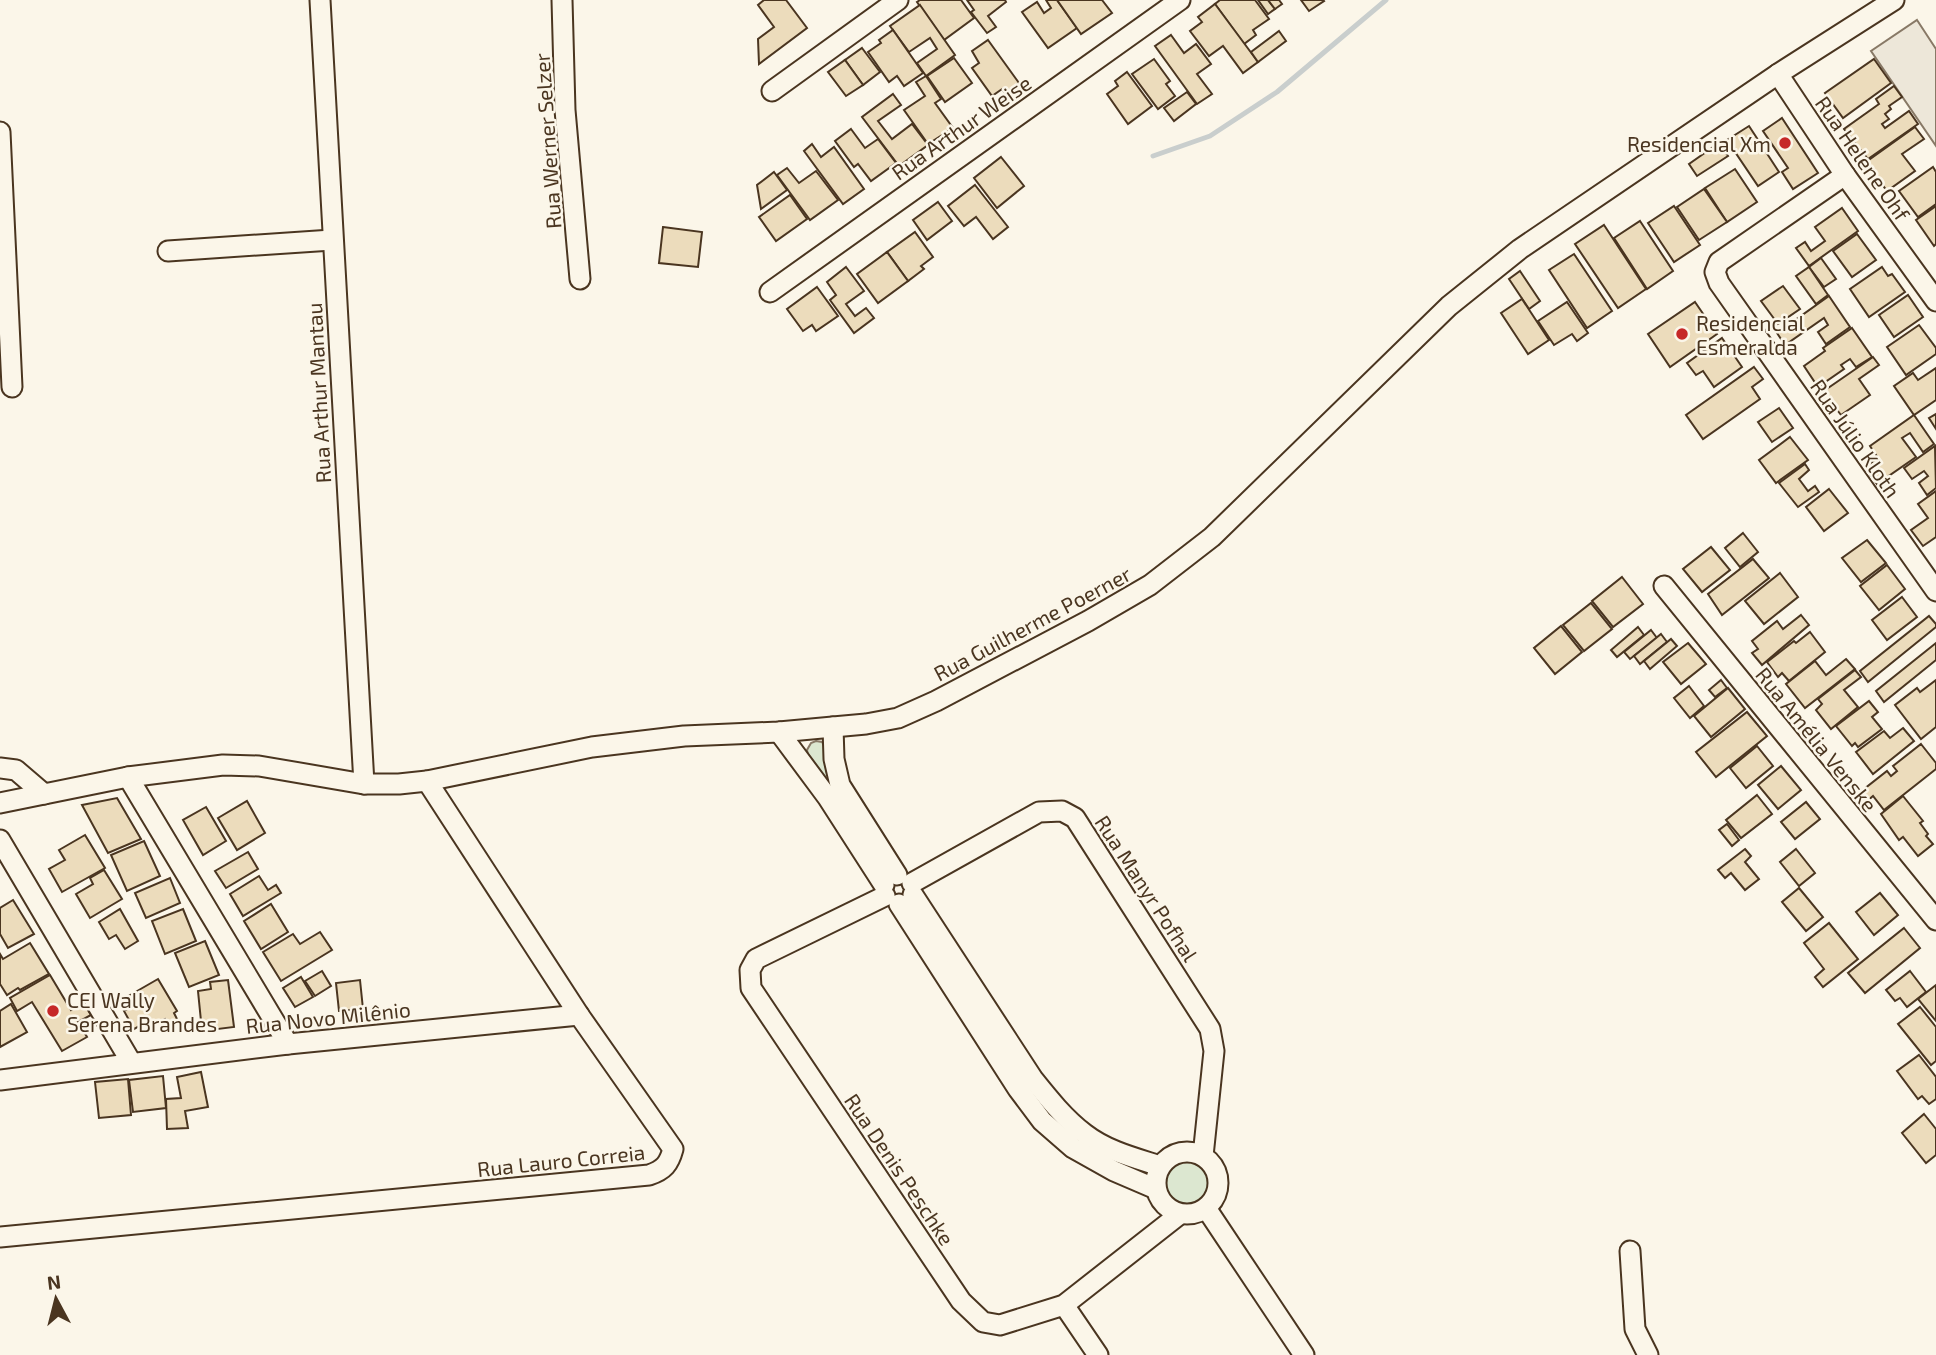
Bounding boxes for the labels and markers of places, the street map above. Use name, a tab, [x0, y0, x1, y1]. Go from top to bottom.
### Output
place label: Residencial Xm	[1627, 131, 1771, 156]
marker: Residencial Xm	[1777, 135, 1793, 151]
place label: Residencial Esmeralda	[1696, 310, 1806, 359]
marker: Residencial Esmeralda	[1674, 326, 1690, 342]
place label: CEI Wally Serena Brandes	[67, 987, 217, 1036]
marker: CEI Wally Serena Brandes	[45, 1003, 61, 1019]

